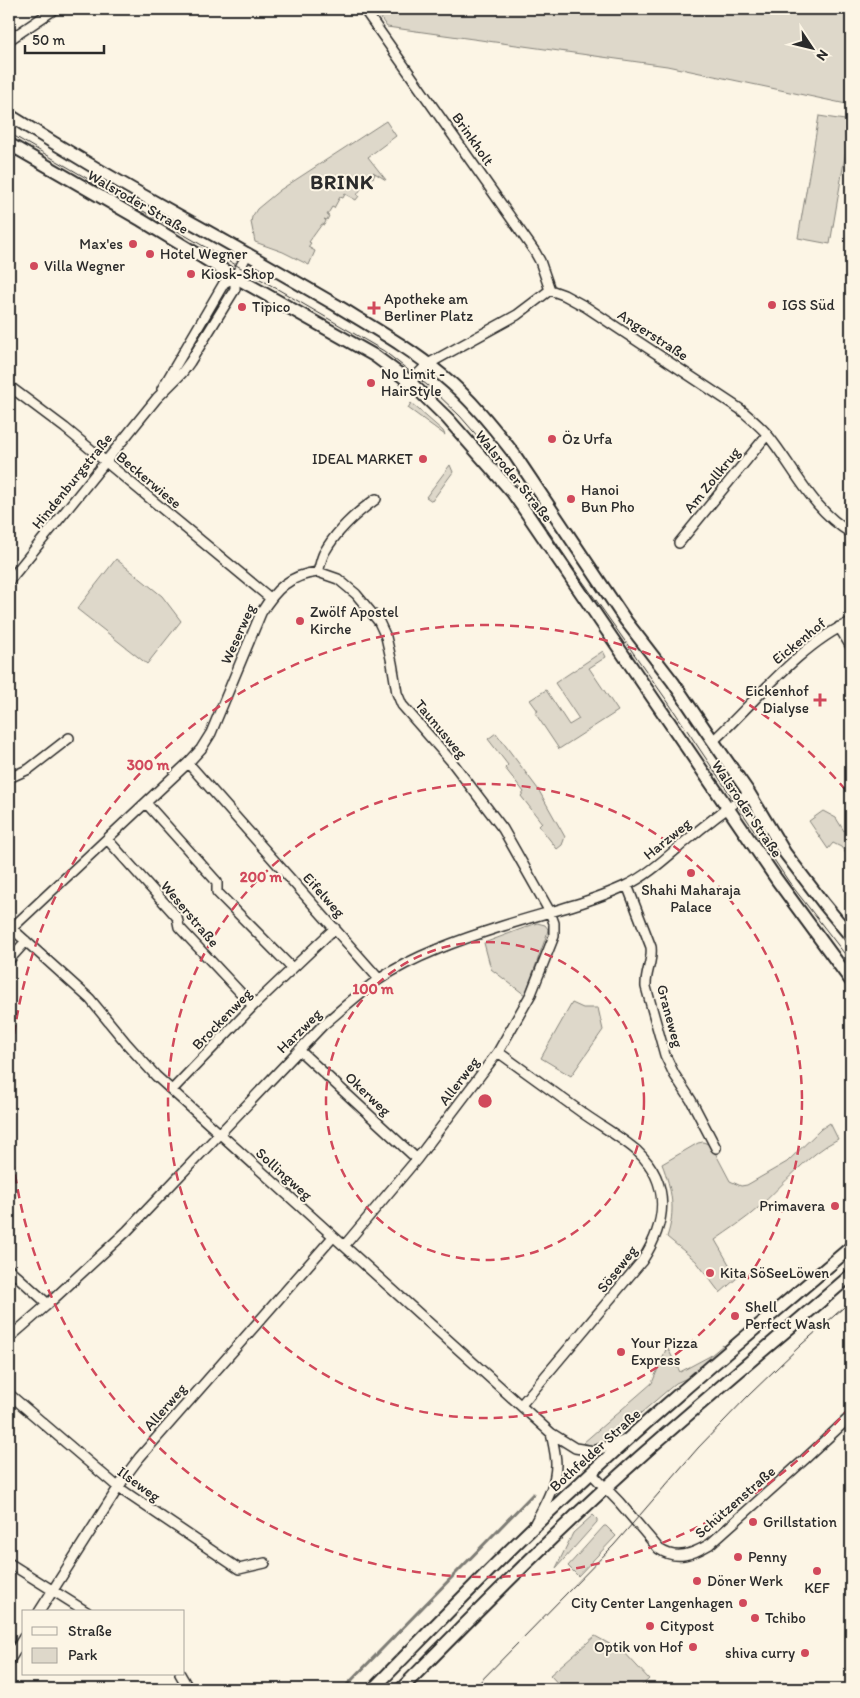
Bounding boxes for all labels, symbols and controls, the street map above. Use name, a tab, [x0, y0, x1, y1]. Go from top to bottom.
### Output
scale bar	[25, 22, 104, 54]
north arrow	[788, 22, 838, 72]
text: 50 m	[32, 31, 65, 49]
text: N	[813, 46, 832, 64]
street label: Brinkholt	[448, 109, 498, 169]
street label: Walsroder Straße	[84, 166, 192, 238]
district label: BRINK	[310, 170, 374, 194]
place label: Max'es	[79, 235, 123, 253]
marker: Max'es	[127, 238, 139, 250]
place label: Hotel Wegner	[160, 245, 248, 263]
marker: Hotel Wegner	[144, 248, 156, 260]
place label: Villa Wegner	[44, 257, 125, 275]
marker: Villa Wegner	[28, 260, 40, 272]
place label: Kiosk-Shop	[201, 265, 274, 283]
marker: Kiosk-Shop	[185, 268, 197, 280]
place label: Apotheke am Berliner Platz	[384, 290, 473, 325]
place label: IGS Süd	[782, 296, 835, 314]
place label: Tipico	[252, 298, 290, 316]
marker: IGS Süd	[766, 299, 778, 311]
marker: Tipico	[236, 301, 248, 313]
marker: Apotheke am Berliner Platz	[368, 302, 380, 314]
street label: Angerstraße	[614, 305, 692, 365]
place label: No Limit - HairStyle	[381, 365, 445, 400]
marker: No Limit - HairStyle	[365, 377, 377, 389]
street label: Walsroder Straße	[471, 426, 557, 526]
street label: Hindenburgstraße	[28, 429, 116, 533]
place label: Öz Urfa	[562, 430, 612, 448]
marker: Öz Urfa	[546, 433, 558, 445]
street label: Am Zollkrug	[680, 443, 744, 517]
street label: Beckerwiese	[113, 448, 185, 512]
place label: IDEAL MARKET	[312, 450, 414, 468]
marker: IDEAL MARKET	[417, 453, 429, 465]
place label: Hanoi Bun Pho	[581, 481, 635, 516]
marker: Hanoi Bun Pho	[565, 493, 577, 505]
street label: Weserweg	[217, 601, 259, 667]
place label: Zwölf Apostel Kirche	[310, 603, 399, 638]
street label: Eickenhof	[769, 614, 830, 668]
marker: Zwölf Apostel Kirche	[294, 615, 306, 627]
place label: Eickenhof Dialyse	[745, 682, 809, 717]
marker: Eickenhof Dialyse	[813, 693, 827, 707]
street label: Taunusweg	[411, 696, 471, 762]
text: 300 m	[127, 756, 170, 774]
street label: Walsroder Straße	[708, 757, 786, 861]
street label: Harzweg	[640, 814, 695, 864]
marker: Shahi Maharaja Palace	[685, 867, 697, 879]
text: 200 m	[240, 868, 283, 886]
street label: Eifelweg	[299, 869, 349, 921]
street label: Weserstraße	[157, 877, 223, 951]
place label: Shahi Maharaja Palace	[641, 881, 741, 916]
text: 100 m	[352, 980, 394, 998]
street label: Graneweg	[653, 983, 687, 1050]
street label: Brockenweg	[188, 984, 256, 1054]
street label: Harzweg	[273, 1005, 325, 1057]
street label: Allerweg	[435, 1053, 483, 1109]
street label: Okerweg	[341, 1068, 395, 1120]
centre of rings	[476, 1092, 494, 1110]
street label: Sollingweg	[252, 1144, 316, 1204]
place label: Primavera	[759, 1197, 825, 1215]
marker: Primavera	[829, 1200, 841, 1212]
street label: Söseweg	[593, 1242, 641, 1296]
place label: Kita SöSeeLöwen	[720, 1264, 829, 1282]
marker: Kita SöSeeLöwen	[704, 1267, 716, 1279]
place label: Shell Perfect Wash	[745, 1298, 830, 1333]
marker: Shell Perfect Wash	[729, 1310, 741, 1322]
place label: Your Pizza Express	[631, 1334, 698, 1369]
marker: Your Pizza Express	[615, 1346, 627, 1358]
street label: Allerweg	[140, 1380, 190, 1434]
street label: Bothfelder Straße	[546, 1404, 644, 1496]
street label: Ilseweg	[114, 1462, 164, 1506]
street label: Schützenstraße	[691, 1462, 779, 1542]
place label: Grillstation	[763, 1513, 837, 1531]
marker: Grillstation	[747, 1516, 759, 1528]
place label: Penny	[748, 1548, 787, 1566]
marker: Penny	[732, 1551, 744, 1563]
marker: KEF	[811, 1565, 823, 1577]
place label: Döner Werk	[707, 1572, 783, 1590]
marker: Döner Werk	[691, 1575, 703, 1587]
place label: KEF	[804, 1579, 830, 1597]
place label: City Center Langenhagen	[571, 1594, 733, 1612]
marker: City Center Langenhagen	[737, 1597, 749, 1609]
place label: Tchibo	[765, 1609, 806, 1627]
legend	[22, 1610, 185, 1676]
marker: Tchibo	[749, 1612, 761, 1624]
place label: Citypost	[660, 1617, 714, 1635]
marker: Citypost	[644, 1620, 656, 1632]
text: Straße	[68, 1622, 112, 1640]
place label: Optik von Hof	[594, 1638, 683, 1656]
marker: Optik von Hof	[687, 1641, 699, 1653]
place label: shiva curry	[725, 1644, 795, 1662]
text: Park	[68, 1646, 98, 1664]
marker: shiva curry	[799, 1647, 811, 1659]

